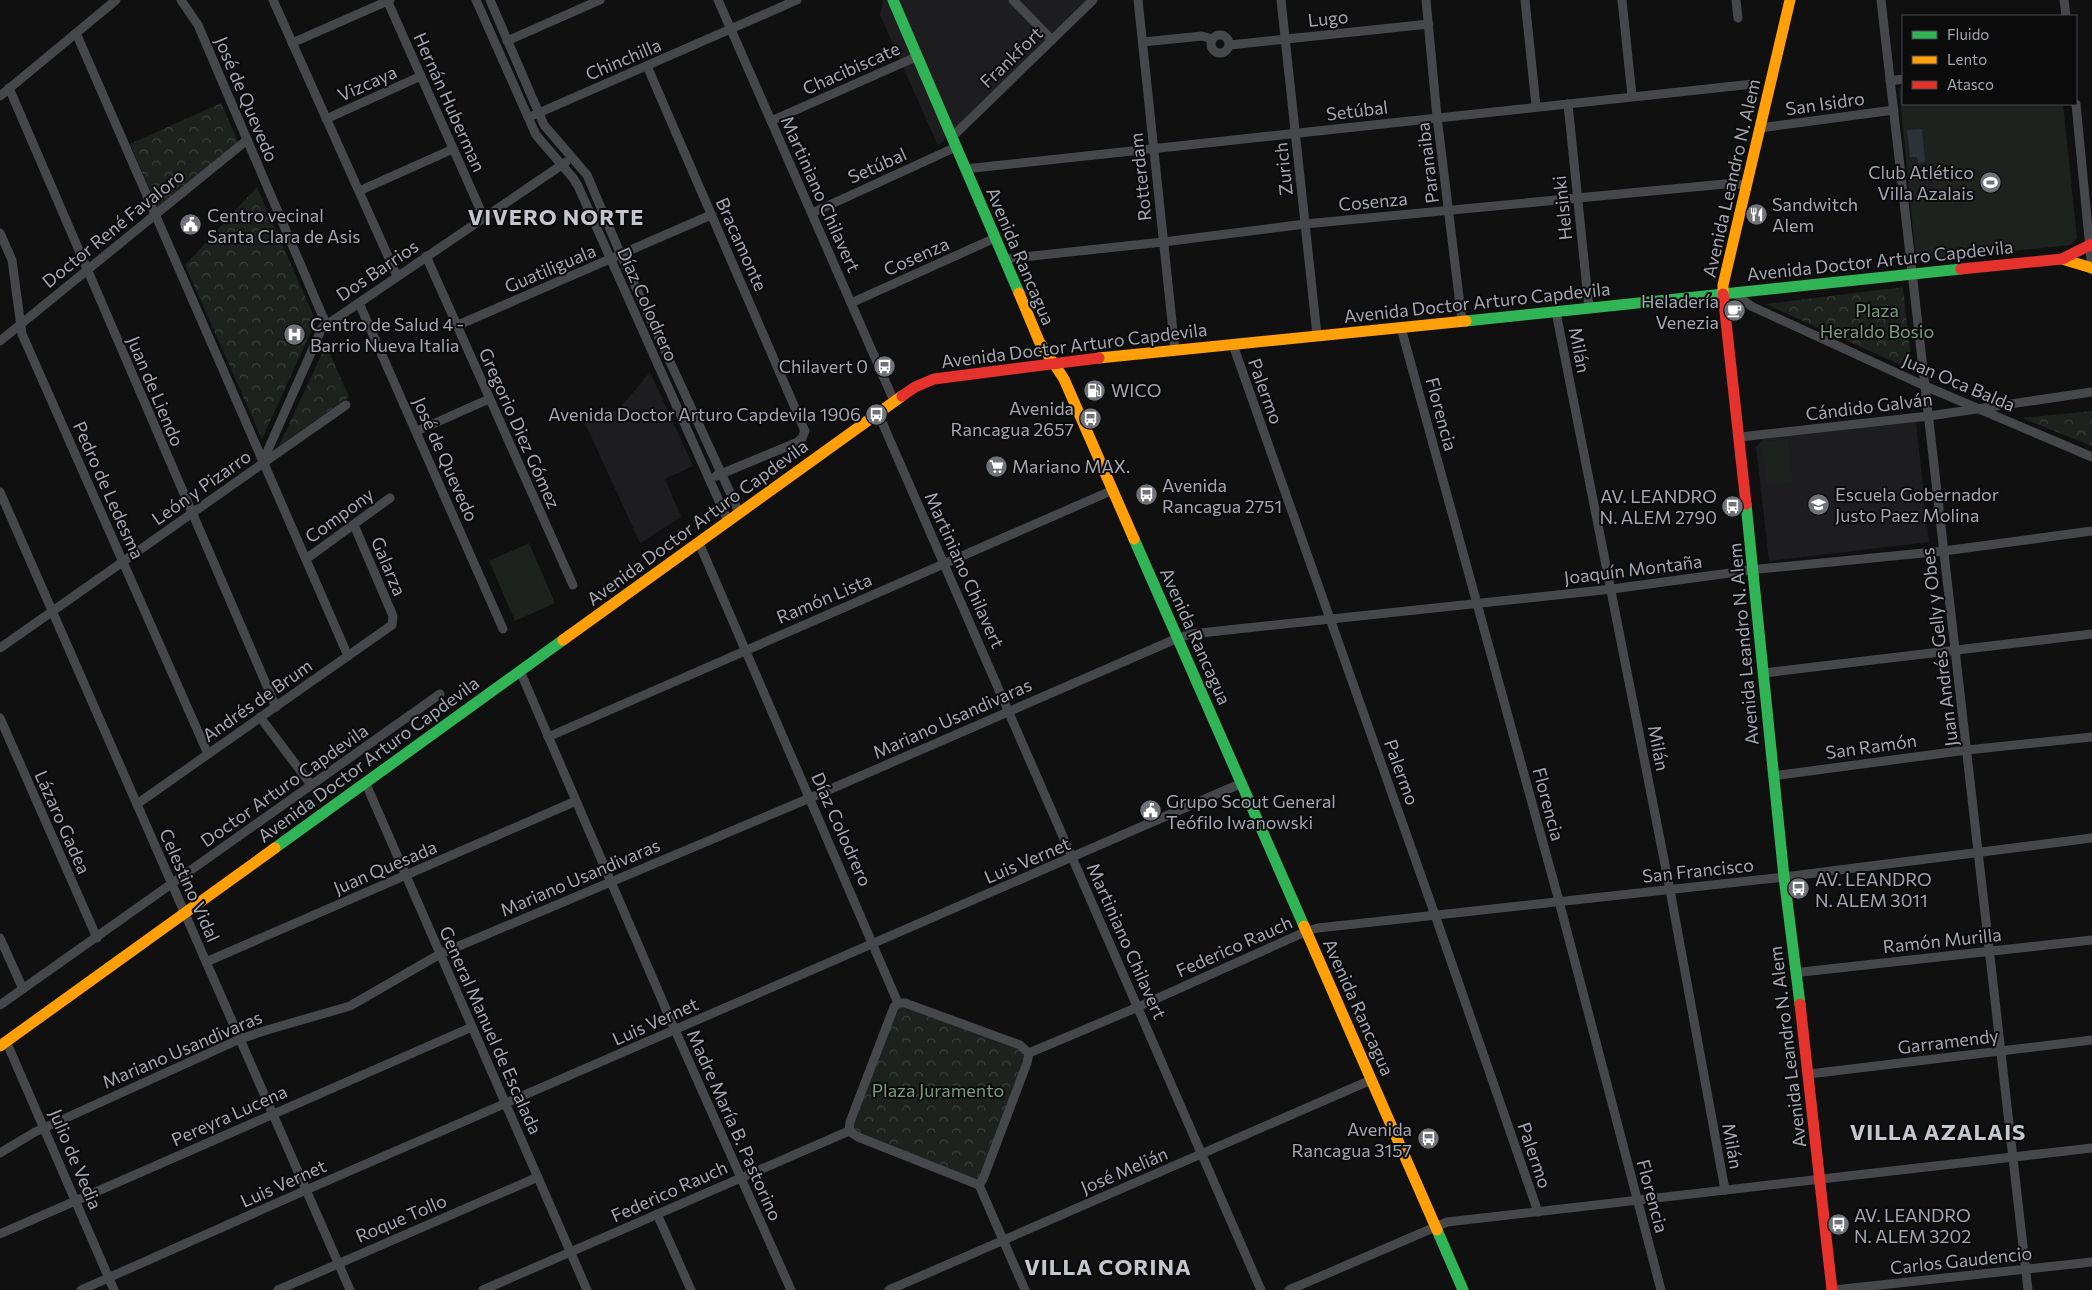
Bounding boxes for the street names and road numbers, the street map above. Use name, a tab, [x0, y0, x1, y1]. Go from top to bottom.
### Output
street label: Lugo	[1307, 5, 1349, 31]
street label: Frankfort	[975, 22, 1047, 92]
street label: Hernán Huberman	[409, 29, 491, 175]
street label: José de Quevedo	[211, 33, 283, 165]
street label: Chinchilla	[582, 33, 664, 85]
street label: Chacibiscate	[799, 37, 903, 99]
street label: Vizcaya	[334, 60, 400, 106]
street label: Avenida Leandro N. Alem	[1697, 77, 1765, 279]
street label: San Isidro	[1784, 87, 1866, 119]
street label: Setúbal	[1325, 95, 1389, 125]
street label: Martiniano Chilavert	[777, 113, 865, 275]
street label: Paranaiba	[1411, 121, 1443, 205]
street label: Rotterdam	[1124, 132, 1156, 222]
street label: Zurich	[1269, 141, 1297, 197]
street label: Setúbal	[844, 142, 910, 188]
street label: Doctor René Favaloro	[38, 164, 188, 292]
street label: Helsinki	[1548, 174, 1576, 242]
street label: Avenida Rancagua	[982, 184, 1060, 328]
street label: Cosenza	[1338, 187, 1408, 215]
street label: Bracamonte	[712, 194, 772, 294]
street label: Cosenza	[880, 232, 952, 280]
street label: Dos Barrios	[332, 235, 422, 305]
street label: Avenida Doctor Arturo Capdevila	[1746, 235, 2014, 285]
street label: Guatiliguala	[501, 239, 599, 297]
street label: Díaz Colodrero	[613, 244, 683, 364]
street label: Avenida Doctor Arturo Capdevila	[1343, 277, 1611, 327]
street label: Avenida Doctor Arturo Capdevila	[940, 318, 1208, 372]
street label: Milán	[1565, 325, 1595, 375]
street label: Juan de Liendo	[123, 333, 189, 449]
street label: Gregorio Diez Gómez	[475, 344, 565, 512]
street label: Juan Oca Balda	[1899, 348, 2019, 416]
street label: Palermo	[1244, 355, 1288, 427]
street label: Florencia	[1422, 375, 1462, 453]
street label: Cándido Galván	[1804, 387, 1934, 425]
street label: José de Quevedo	[409, 393, 483, 525]
street label: Pedro de Ledesma	[69, 418, 149, 562]
street label: Avenida Doctor Arturo Capdevila	[582, 434, 812, 610]
street label: León y Pizarro	[147, 445, 255, 529]
street label: Compony	[300, 483, 378, 547]
street label: Martiniano Chilavert	[921, 489, 1009, 651]
street label: Galarza	[367, 533, 411, 599]
street label: Avenida Leandro N. Alem	[1723, 542, 1763, 746]
street label: Juan Andrés Gelly y Obes	[1916, 546, 1962, 748]
street label: Joaquín Montaña	[1563, 550, 1703, 588]
street label: Avenida Rancagua	[1156, 564, 1236, 708]
street label: Ramón Lista	[773, 568, 875, 628]
street label: Andrés de Brum	[198, 654, 316, 746]
street label: Avenida Doctor Arturo Capdevila	[253, 672, 483, 846]
street label: Mariano Usandivaras	[869, 673, 1035, 763]
street label: Doctor Arturo Capdevila	[196, 719, 372, 851]
street label: Milán	[1644, 723, 1674, 773]
street label: San Ramón	[1824, 729, 1918, 763]
street label: Palermo	[1380, 736, 1424, 808]
street label: Florencia	[1529, 765, 1569, 843]
street label: Lázaro Gadea	[30, 767, 96, 877]
street label: Díaz Colodrero	[807, 769, 877, 889]
street label: Celestino Vidal	[155, 825, 225, 945]
street label: Luis Vernet	[981, 832, 1073, 888]
street label: Mariano Usandivaras	[497, 833, 663, 921]
street label: Juan Quesada	[330, 835, 440, 899]
street label: San Francisco	[1641, 853, 1755, 887]
street label: Martiniano Chilavert	[1083, 860, 1171, 1022]
street label: Federico Rauch	[1172, 911, 1296, 981]
street label: General Manuel de Escalada	[435, 922, 547, 1138]
street label: Ramón Murilla	[1882, 923, 2002, 957]
street label: Avenida Rancagua	[1319, 935, 1399, 1079]
street label: Avenida Leandro N. Alem	[1764, 945, 1810, 1149]
street label: Luis Vernet	[609, 992, 701, 1050]
street label: Mariano Usandivaras	[99, 1005, 265, 1093]
street label: Garramendy	[1896, 1024, 2000, 1058]
street label: Madre María B. Pastorino	[683, 1026, 787, 1224]
street label: Pereyra Lucena	[168, 1080, 290, 1150]
street label: Julio de Vedia	[45, 1105, 107, 1213]
street label: Palermo	[1513, 1119, 1557, 1191]
street label: Milán	[1718, 1121, 1748, 1171]
street label: José Melián	[1077, 1142, 1171, 1198]
street label: Luis Vernet	[237, 1154, 329, 1212]
street label: Federico Rauch	[607, 1156, 731, 1226]
street label: Florencia	[1633, 1157, 1673, 1235]
street label: Roque Tollo	[352, 1189, 450, 1247]
street label: Carlos Gaudencio	[1889, 1242, 2033, 1278]

